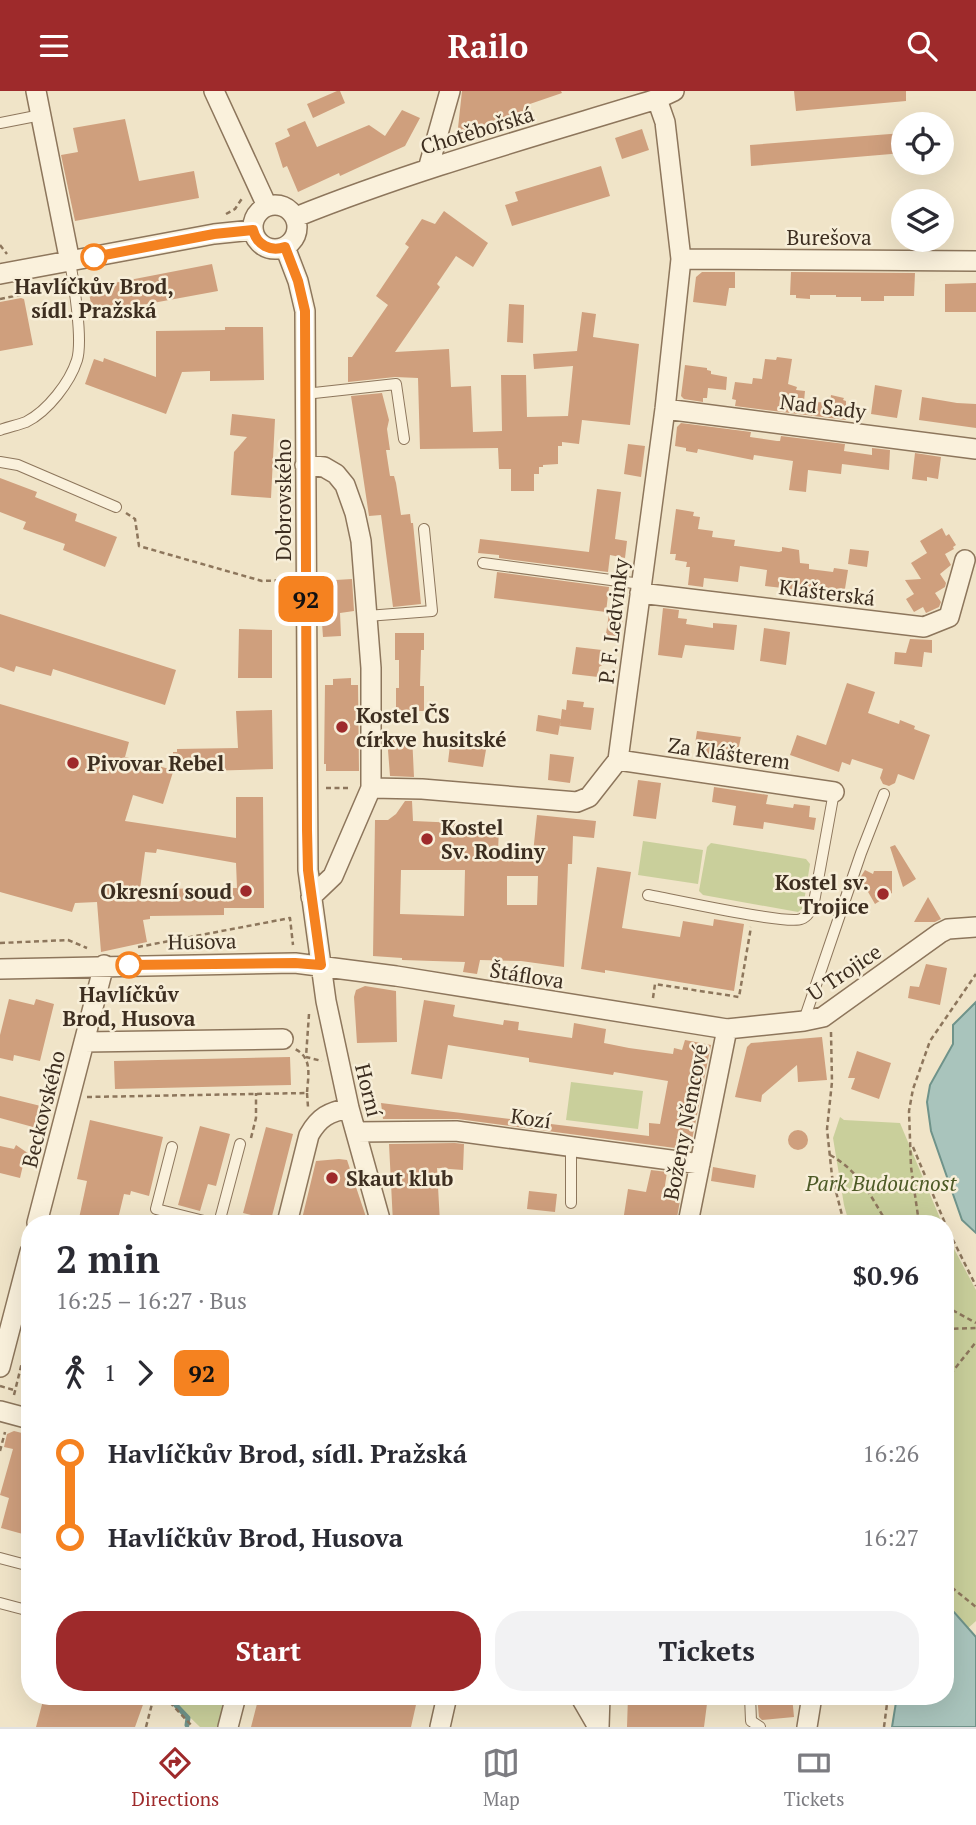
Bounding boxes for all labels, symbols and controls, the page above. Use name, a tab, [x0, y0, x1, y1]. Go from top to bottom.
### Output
text: Railo	[448, 25, 528, 67]
icon: menu	[35, 27, 73, 65]
icon: search	[903, 27, 941, 65]
street label: Chotěbořská	[417, 99, 538, 161]
map controls	[891, 112, 954, 252]
button: locate	[891, 112, 954, 175]
button: layers	[891, 189, 954, 252]
street label: Burešova	[786, 223, 872, 251]
marker: Havlíčkův Brod, sídl. Pražská	[81, 244, 107, 270]
place label: Havlíčkův Brod, sídl. Pražská	[14, 272, 174, 324]
street label: Nad Sady	[778, 387, 868, 425]
street label: Dobrovského	[269, 439, 297, 561]
street label: P. F. Ledvinky	[591, 556, 635, 685]
street label: Klášterská	[777, 572, 877, 612]
line badge: 92	[274, 576, 338, 622]
text: 92	[292, 583, 320, 615]
place label: Kostel ČS církve husitské	[356, 701, 506, 753]
marker: Kostel ČS církve husitské	[334, 719, 350, 735]
street label: Za Klášterem	[666, 731, 792, 775]
place label: Pivovar Rebel	[87, 749, 224, 777]
marker: Pivovar Rebel	[65, 755, 81, 771]
place label: Kostel Sv. Rodiny	[441, 813, 546, 865]
marker: Kostel Sv. Rodiny	[419, 831, 435, 847]
place label: Kostel sv. Trojice	[775, 868, 869, 920]
place label: Okresní soud	[100, 877, 232, 905]
marker: Okresní soud	[238, 883, 254, 899]
marker: Kostel sv. Trojice	[875, 886, 891, 902]
street label: Husova	[167, 926, 237, 956]
street label: U Trojice	[802, 937, 886, 1007]
marker: Havlíčkův Brod, Husova	[116, 952, 142, 978]
street label: Štáflova	[488, 955, 567, 995]
place label: Havlíčkův Brod, Husova	[63, 980, 196, 1032]
street label: Boženy Němcové	[656, 1042, 714, 1202]
street label: Beckovského	[15, 1047, 71, 1171]
street label: Horní	[349, 1061, 389, 1120]
street label: Kozí	[509, 1101, 554, 1135]
place label: Skaut klub	[346, 1164, 453, 1192]
park label: Park Budoucnost	[804, 1169, 957, 1197]
marker: Skaut klub	[324, 1170, 340, 1186]
text: 2 min	[56, 1234, 160, 1284]
text: $0.96	[853, 1258, 919, 1292]
text: 16:25 – 16:27 · Bus	[56, 1285, 247, 1316]
icon: walk	[56, 1354, 94, 1392]
icon: forward	[126, 1354, 164, 1392]
text: 1	[104, 1357, 116, 1388]
text: 92	[188, 1357, 215, 1389]
text: Havlíčkův Brod, sídl. Pražská	[108, 1436, 467, 1470]
text: 16:26	[862, 1438, 919, 1469]
text: Havlíčkův Brod, Husova	[108, 1520, 403, 1554]
text: 16:27	[862, 1522, 919, 1553]
button: Start	[56, 1611, 481, 1691]
button: Tickets	[495, 1611, 919, 1691]
tab: Directions	[132, 1744, 219, 1811]
tab: Map	[482, 1744, 520, 1811]
tab: Tickets	[784, 1744, 844, 1811]

